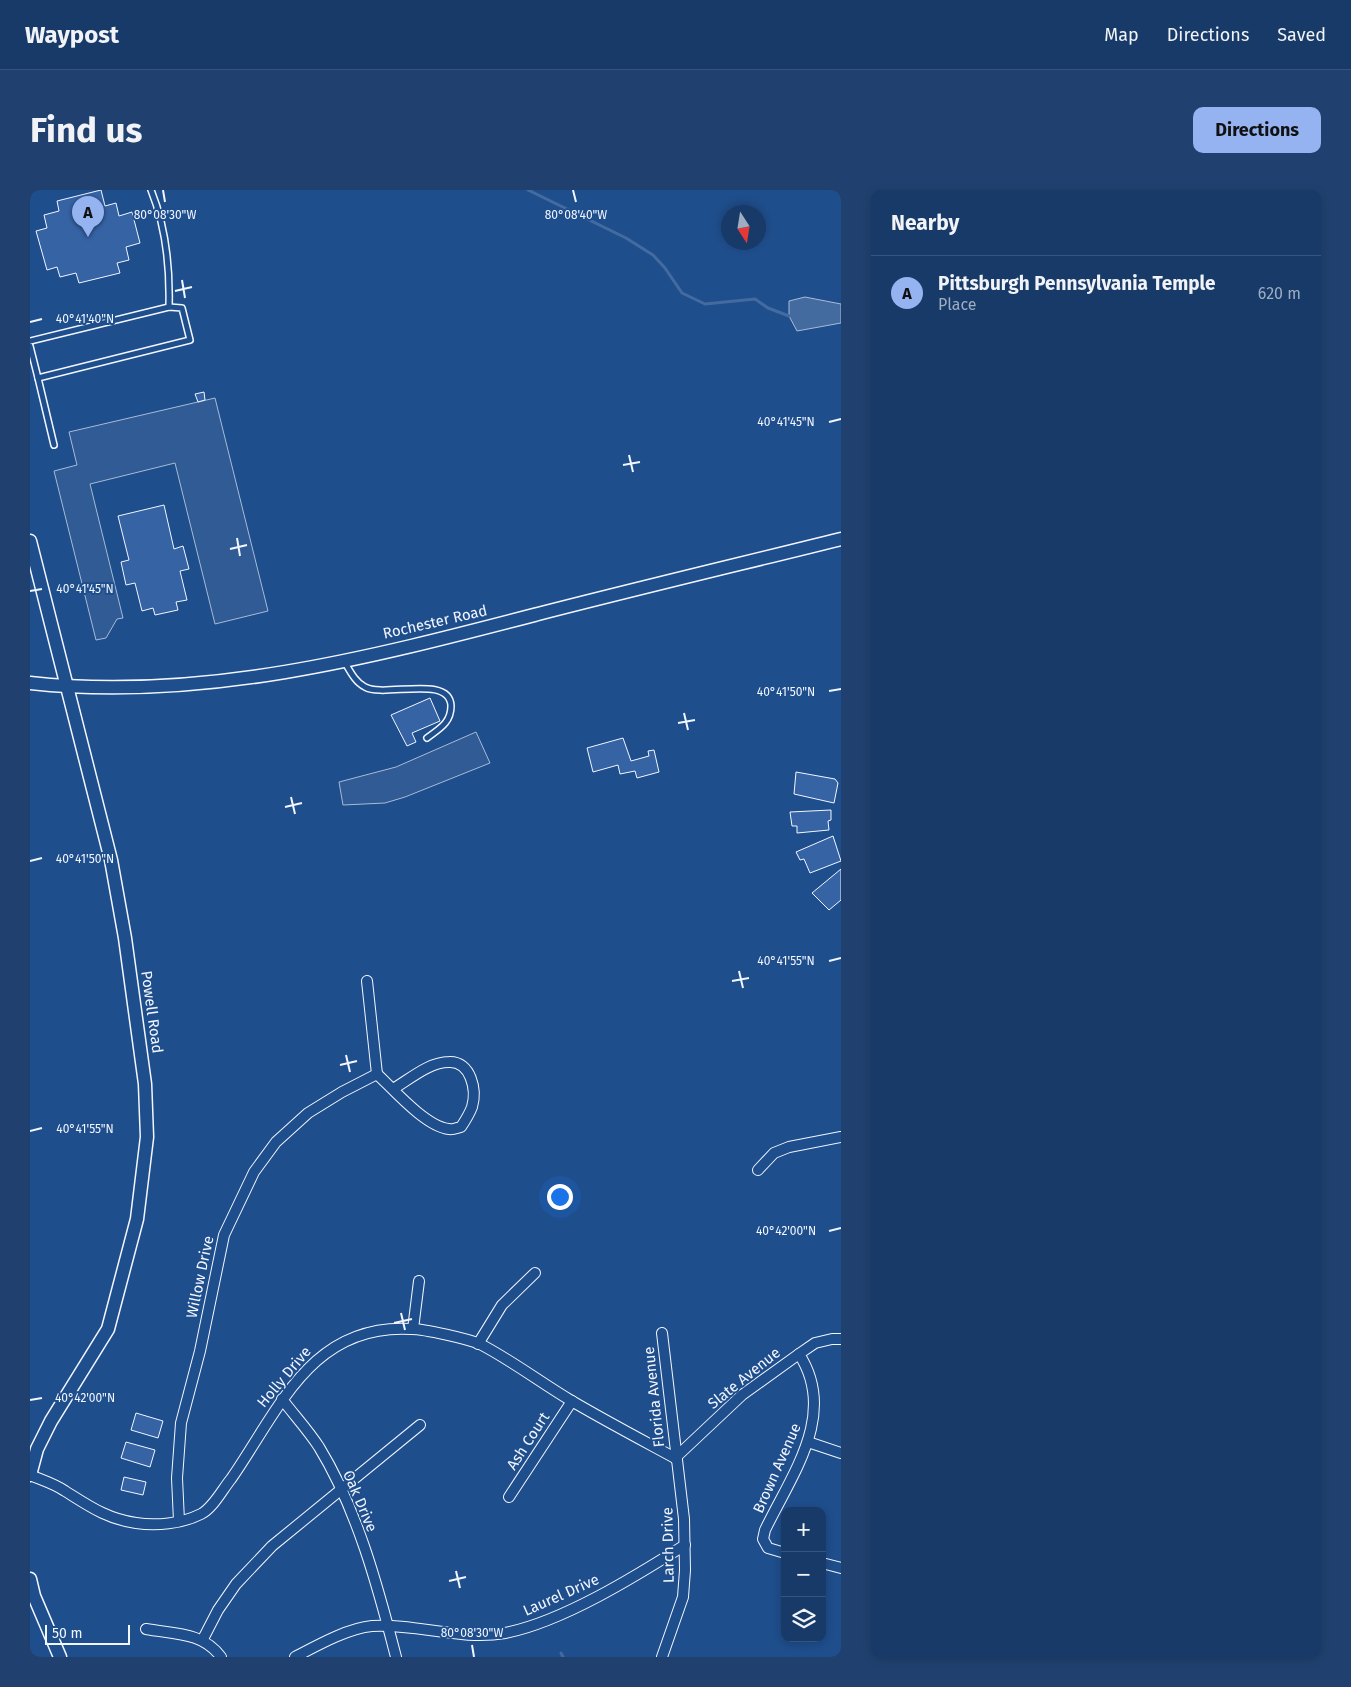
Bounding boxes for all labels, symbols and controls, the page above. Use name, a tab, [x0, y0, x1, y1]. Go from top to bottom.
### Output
text: Waypost	[25, 21, 119, 49]
text: Map	[1104, 24, 1139, 46]
text: Directions	[1167, 24, 1249, 46]
text: Saved	[1277, 24, 1326, 46]
button: Directions	[1193, 107, 1321, 153]
text: Find us	[30, 109, 142, 151]
pin: A	[72, 196, 104, 237]
north arrow	[721, 205, 766, 250]
text: 80°08'30"W	[134, 208, 196, 222]
text: 80°08'40"W	[545, 208, 607, 222]
text: Nearby	[891, 210, 959, 236]
text: Pittsburgh Pennsylvania Temple	[938, 272, 1216, 295]
text: A	[902, 284, 912, 303]
text: 620 m	[1258, 284, 1301, 303]
text: Place	[938, 295, 977, 314]
text: 40°41'40"N	[56, 312, 114, 326]
text: 40°41'45"N	[757, 415, 815, 429]
text: 40°41'45"N	[56, 582, 114, 596]
street label: Rochester Road	[381, 601, 489, 643]
text: 40°41'50"N	[757, 685, 815, 699]
text: 40°41'50"N	[56, 852, 114, 866]
text: 40°41'55"N	[757, 954, 815, 968]
street label: Powell Road	[137, 969, 167, 1055]
text: 40°41'55"N	[56, 1122, 114, 1136]
your location	[547, 1184, 573, 1210]
text: 40°42'00"N	[756, 1224, 816, 1238]
street label: Willow Drive	[182, 1234, 218, 1320]
street label: Holly Drive	[253, 1343, 315, 1411]
street label: Slate Avenue	[704, 1343, 784, 1413]
street label: Florida Avenue	[640, 1346, 668, 1448]
text: 40°42'00"N	[55, 1391, 115, 1405]
street label: Ash Court	[503, 1408, 554, 1473]
street label: Brown Avenue	[749, 1420, 805, 1516]
street label: Oak Drive	[339, 1467, 381, 1535]
street label: Larch Drive	[658, 1507, 678, 1583]
map controls	[781, 1507, 826, 1642]
button: +	[781, 1507, 826, 1552]
button: −	[781, 1552, 826, 1597]
street label: Laurel Drive	[520, 1570, 602, 1620]
button: layers	[781, 1597, 826, 1642]
scale bar	[45, 1622, 130, 1645]
text: 50 m	[52, 1625, 83, 1642]
text: 80°08'30"W	[441, 1626, 503, 1640]

